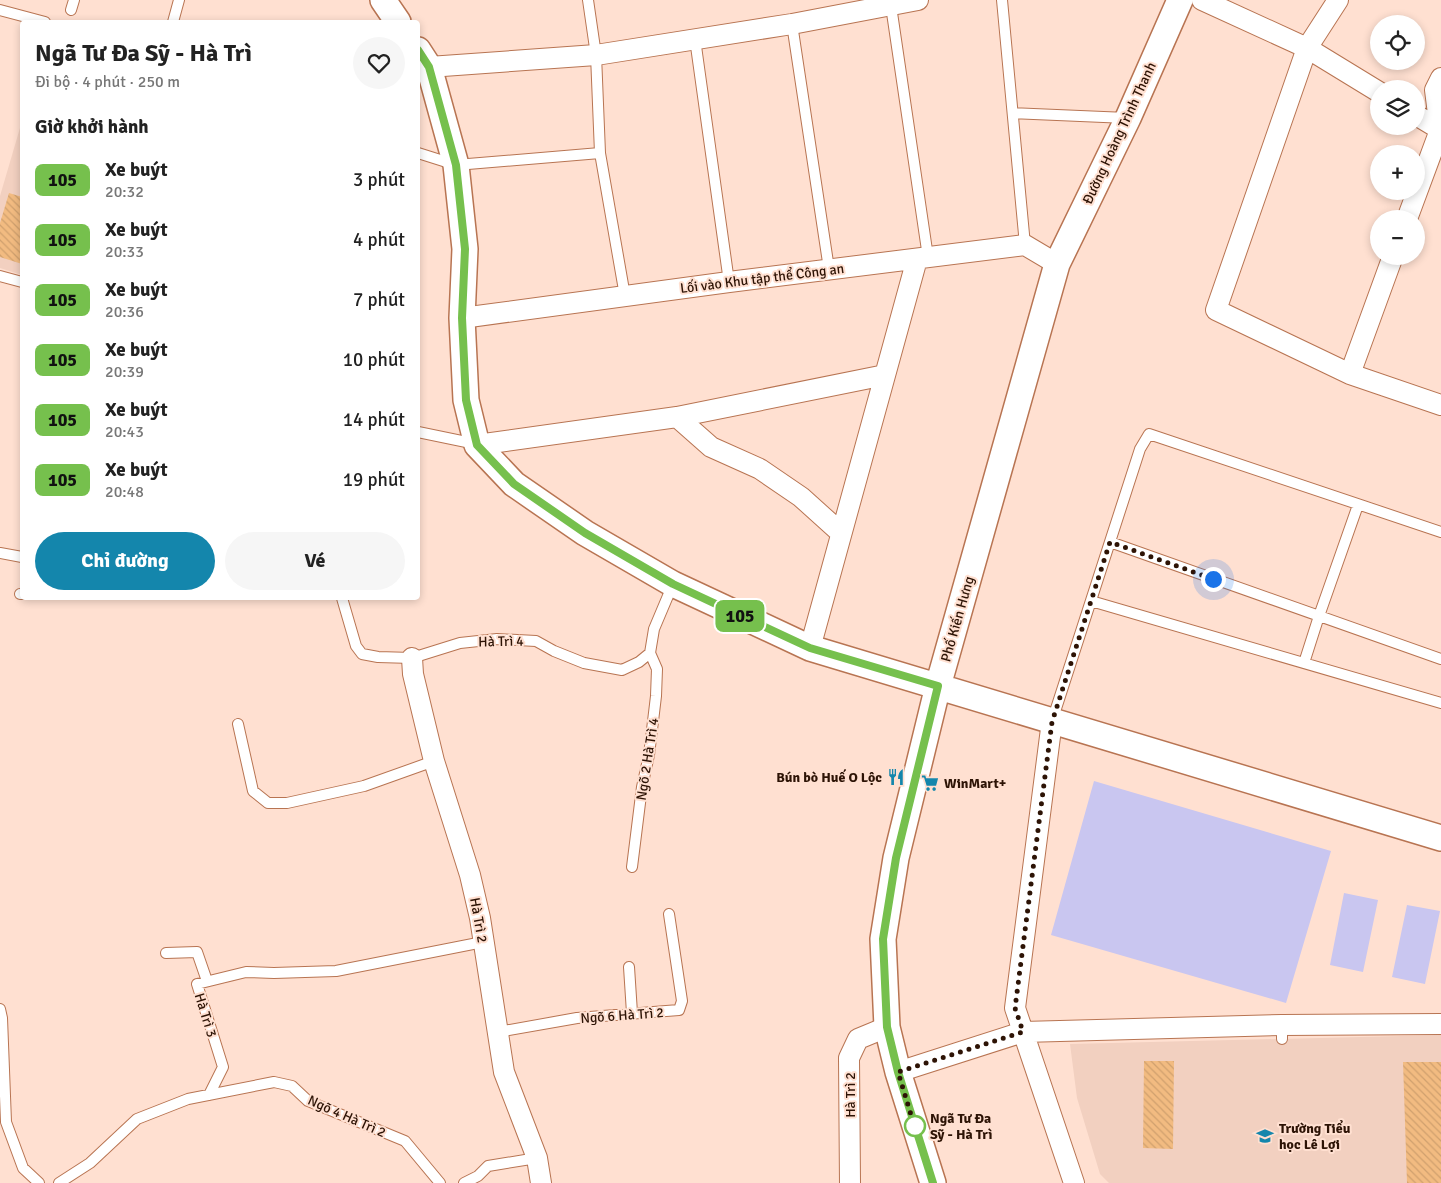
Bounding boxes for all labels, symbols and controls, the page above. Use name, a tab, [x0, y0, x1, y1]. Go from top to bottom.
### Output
map controls	[1370, 15, 1425, 265]
button: locate	[1370, 15, 1425, 70]
button: heart	[353, 37, 405, 89]
text: Ngã Tư Đa Sỹ - Hà Trì	[35, 38, 252, 68]
street label: Đường Hoàng Trình Thanh	[1079, 59, 1160, 207]
text: Đi bộ · 4 phút · 250 m	[35, 72, 180, 92]
button: layers	[1370, 80, 1425, 135]
text: Giờ khởi hành	[35, 115, 149, 139]
button: +	[1370, 145, 1425, 200]
text: Xe buýt	[105, 158, 168, 182]
text: 3 phút	[353, 168, 405, 192]
text: 105	[48, 169, 77, 191]
text: 20:32	[105, 182, 144, 202]
button: −	[1370, 210, 1425, 265]
text: Xe buýt	[105, 218, 168, 242]
text: 4 phút	[353, 228, 405, 252]
text: 105	[48, 229, 77, 251]
text: 20:33	[105, 242, 144, 262]
street label: Lối vào Khu tập thể Công an	[679, 260, 845, 297]
text: Xe buýt	[105, 278, 168, 302]
text: 7 phút	[353, 288, 405, 312]
text: 105	[48, 289, 77, 311]
text: 20:36	[105, 302, 144, 322]
text: Xe buýt	[105, 338, 168, 362]
text: 10 phút	[343, 348, 405, 372]
text: 105	[48, 349, 77, 371]
text: 20:39	[105, 362, 144, 382]
text: Xe buýt	[105, 398, 168, 422]
text: 14 phút	[343, 408, 405, 432]
text: 105	[48, 409, 77, 431]
text: 20:43	[105, 422, 144, 442]
text: Xe buýt	[105, 458, 168, 482]
text: 19 phút	[343, 468, 405, 492]
text: 105	[48, 469, 77, 491]
text: 20:48	[105, 482, 144, 502]
button: Chỉ đường	[35, 532, 215, 590]
button: Vé	[225, 532, 405, 590]
your location	[1201, 567, 1226, 592]
street label: Phố Kiến Hưng	[937, 574, 978, 664]
line badge: 105	[711, 600, 769, 632]
text: 105	[725, 605, 755, 627]
street label: Hà Trì 4	[478, 633, 524, 650]
street label: Ngõ 2 Hà Trì 4	[633, 716, 662, 802]
restaurant icon: Bún bò Huế O Lộc	[886, 767, 906, 787]
place label: Bún bò Huế O Lộc	[776, 769, 882, 786]
supermarket icon: WinMart+	[920, 773, 940, 793]
place label: WinMart+	[944, 775, 1006, 792]
street label: Hà Trì 2	[466, 896, 491, 944]
street label: Hà Trì 3	[191, 991, 220, 1039]
street label: Ngõ 6 Hà Trì 2	[580, 1004, 664, 1027]
street label: Hà Trì 2	[842, 1072, 859, 1118]
street label: Ngõ 4 Hà Trì 2	[305, 1092, 388, 1141]
place label: Ngã Tư Đa Sỹ - Hà Trì	[930, 1110, 992, 1143]
marker: Ngã Tư Đa Sỹ - Hà Trì	[904, 1115, 926, 1137]
place label: Trường Tiểu học Lê Lợi	[1279, 1120, 1351, 1153]
school or university icon: Trường Tiểu học Lê Lợi	[1255, 1126, 1275, 1146]

